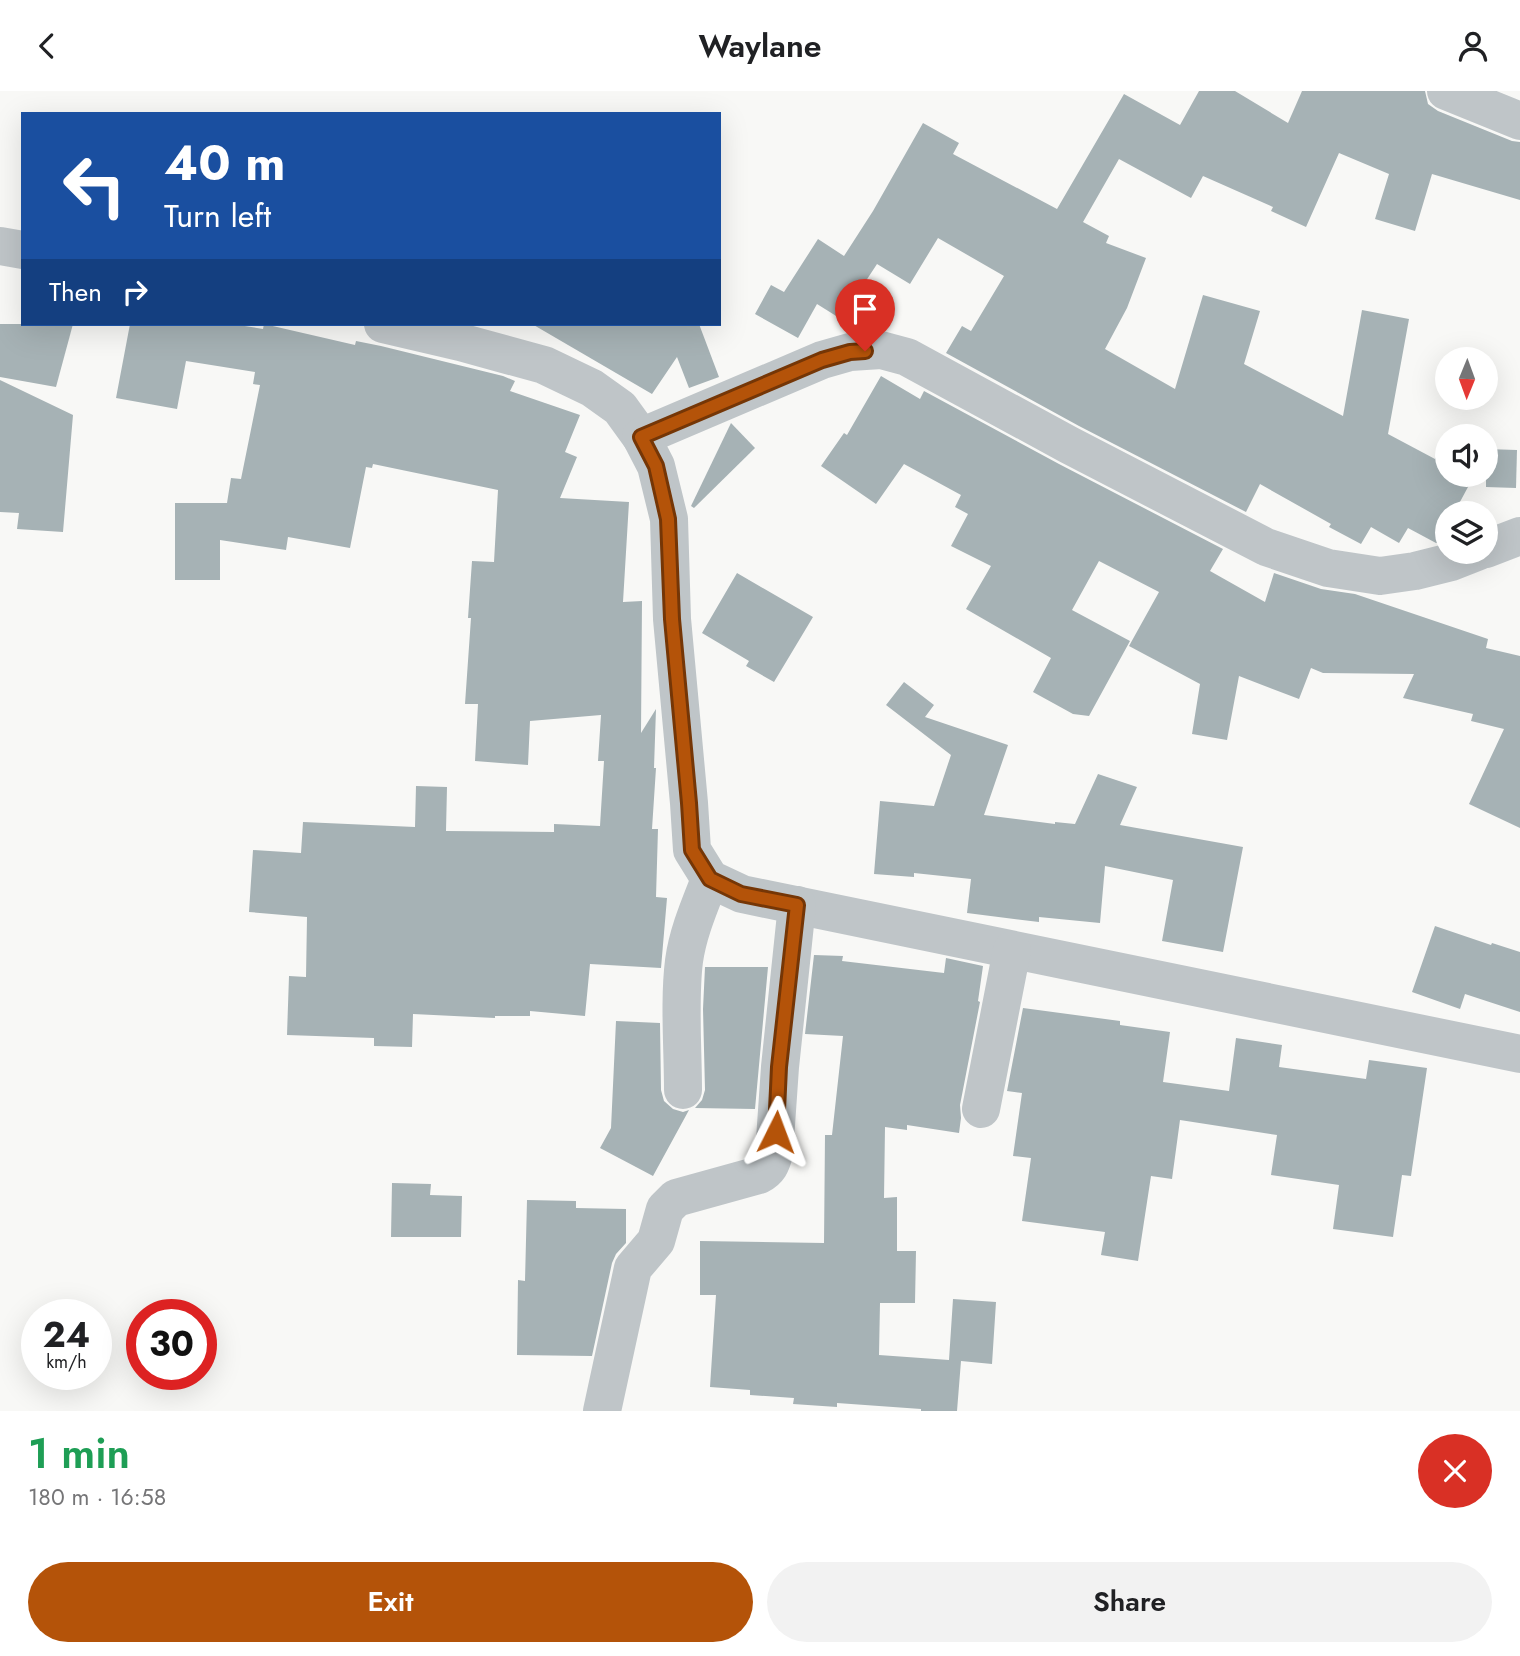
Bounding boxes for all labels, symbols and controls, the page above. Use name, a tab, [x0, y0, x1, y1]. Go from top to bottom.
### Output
text: Waylane	[698, 23, 822, 69]
icon: back	[28, 27, 66, 65]
icon: person	[1454, 27, 1492, 65]
text: 40 m	[164, 128, 286, 198]
icon: left	[49, 140, 140, 231]
text: Turn left	[164, 193, 271, 239]
text: Then	[49, 273, 102, 311]
icon: right	[116, 273, 154, 311]
pin	[835, 279, 895, 351]
icon: arrive	[846, 290, 884, 328]
north arrow	[1435, 347, 1498, 409]
map controls	[1435, 347, 1498, 564]
button: sound	[1435, 424, 1498, 487]
button: layers	[1435, 501, 1498, 564]
position arrow	[739, 1095, 813, 1169]
speed limit sign: 30	[126, 1299, 217, 1390]
text: 24	[43, 1310, 90, 1360]
text: km/h	[46, 1349, 87, 1375]
text: 1 min	[28, 1423, 130, 1484]
button: close	[1418, 1434, 1492, 1508]
text: 180 m · 16:58	[28, 1480, 166, 1514]
button: Exit	[28, 1562, 753, 1642]
button: Share	[767, 1562, 1492, 1642]

